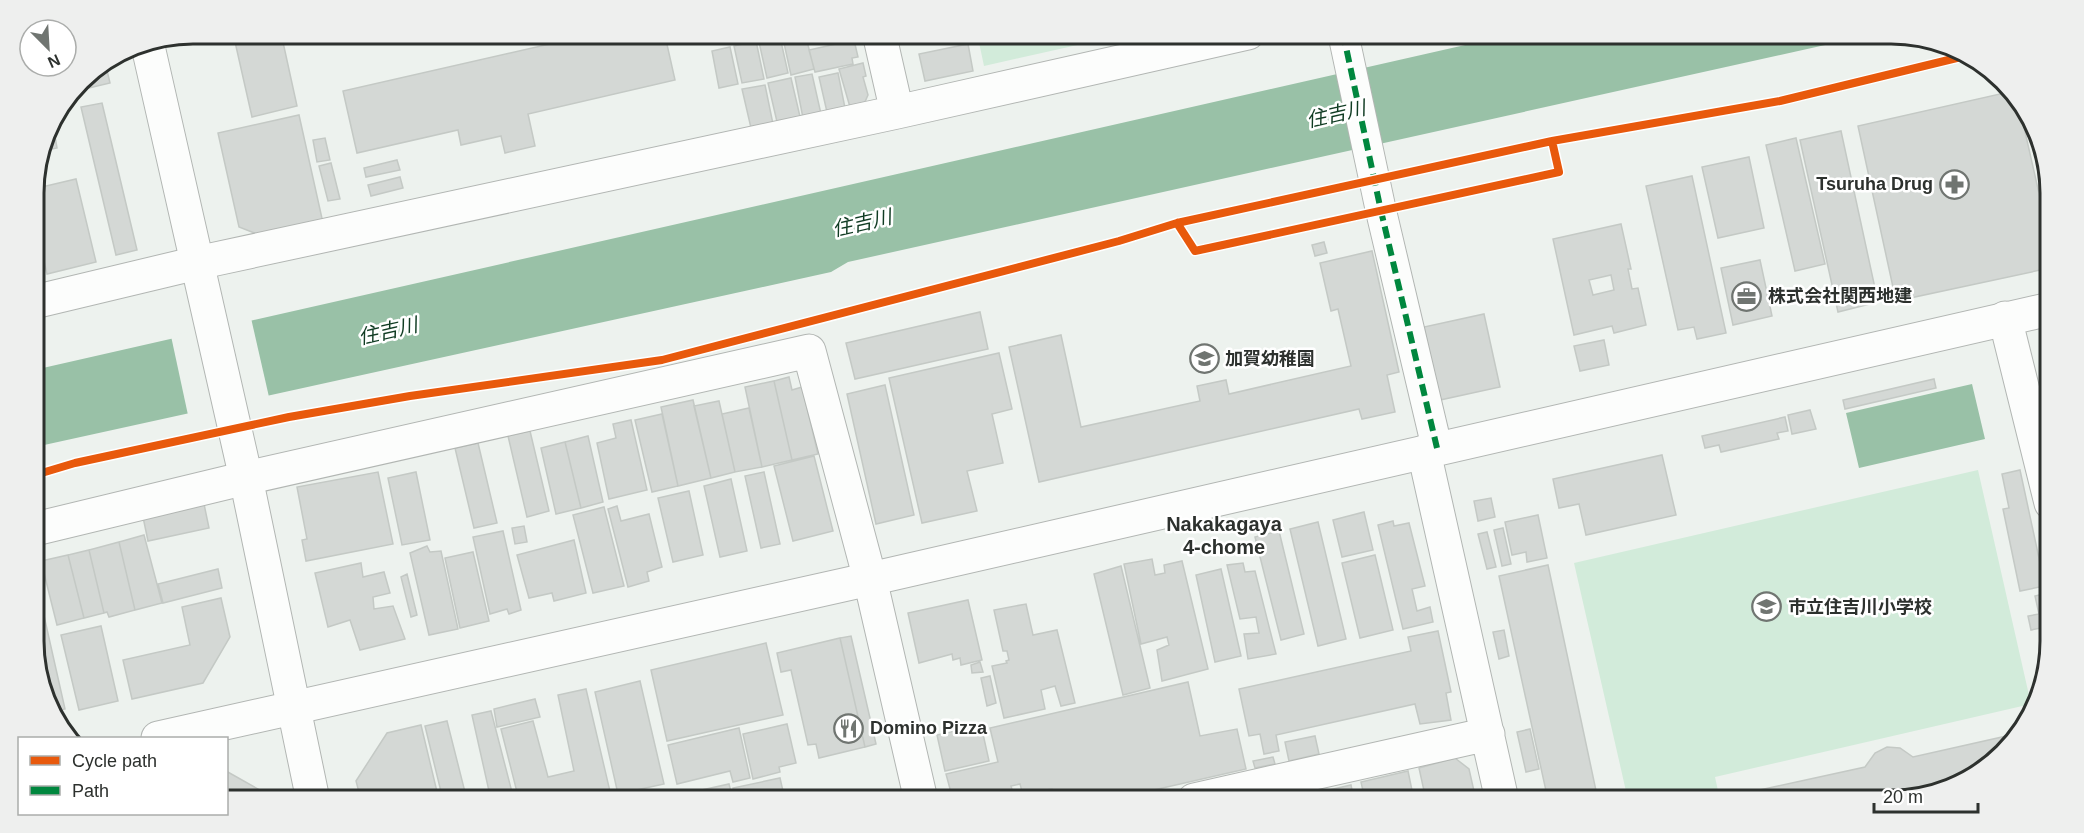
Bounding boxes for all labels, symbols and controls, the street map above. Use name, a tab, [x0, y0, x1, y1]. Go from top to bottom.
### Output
north arrow	[18, 18, 78, 78]
text: N	[45, 51, 63, 71]
water label: 住吉川	[1304, 96, 1370, 131]
pharmacy icon: Tsuruha Drug	[1938, 168, 1970, 200]
place label: Tsuruha Drug	[1816, 174, 1933, 194]
water label: 住吉川	[830, 205, 896, 240]
office icon: 株式会社関西地建	[1731, 280, 1763, 312]
place label: 株式会社関西地建	[1768, 286, 1912, 306]
water label: 住吉川	[356, 313, 422, 348]
school or university icon: 加賀幼稚園	[1188, 343, 1220, 375]
place label: 加賀幼稚園	[1225, 349, 1315, 369]
district label: Nakakagaya 4-chome	[1166, 513, 1283, 558]
school or university icon: 市立住吉川小学校	[1751, 591, 1783, 623]
place label: 市立住吉川小学校	[1788, 597, 1932, 617]
restaurant icon: Domino Pizza	[833, 712, 865, 744]
place label: Domino Pizza	[870, 718, 988, 738]
legend	[18, 737, 228, 815]
text: Cycle path	[72, 751, 157, 771]
scale bar	[1874, 776, 1978, 814]
text: Path	[72, 781, 109, 801]
text: 20 m	[1883, 787, 1923, 807]

